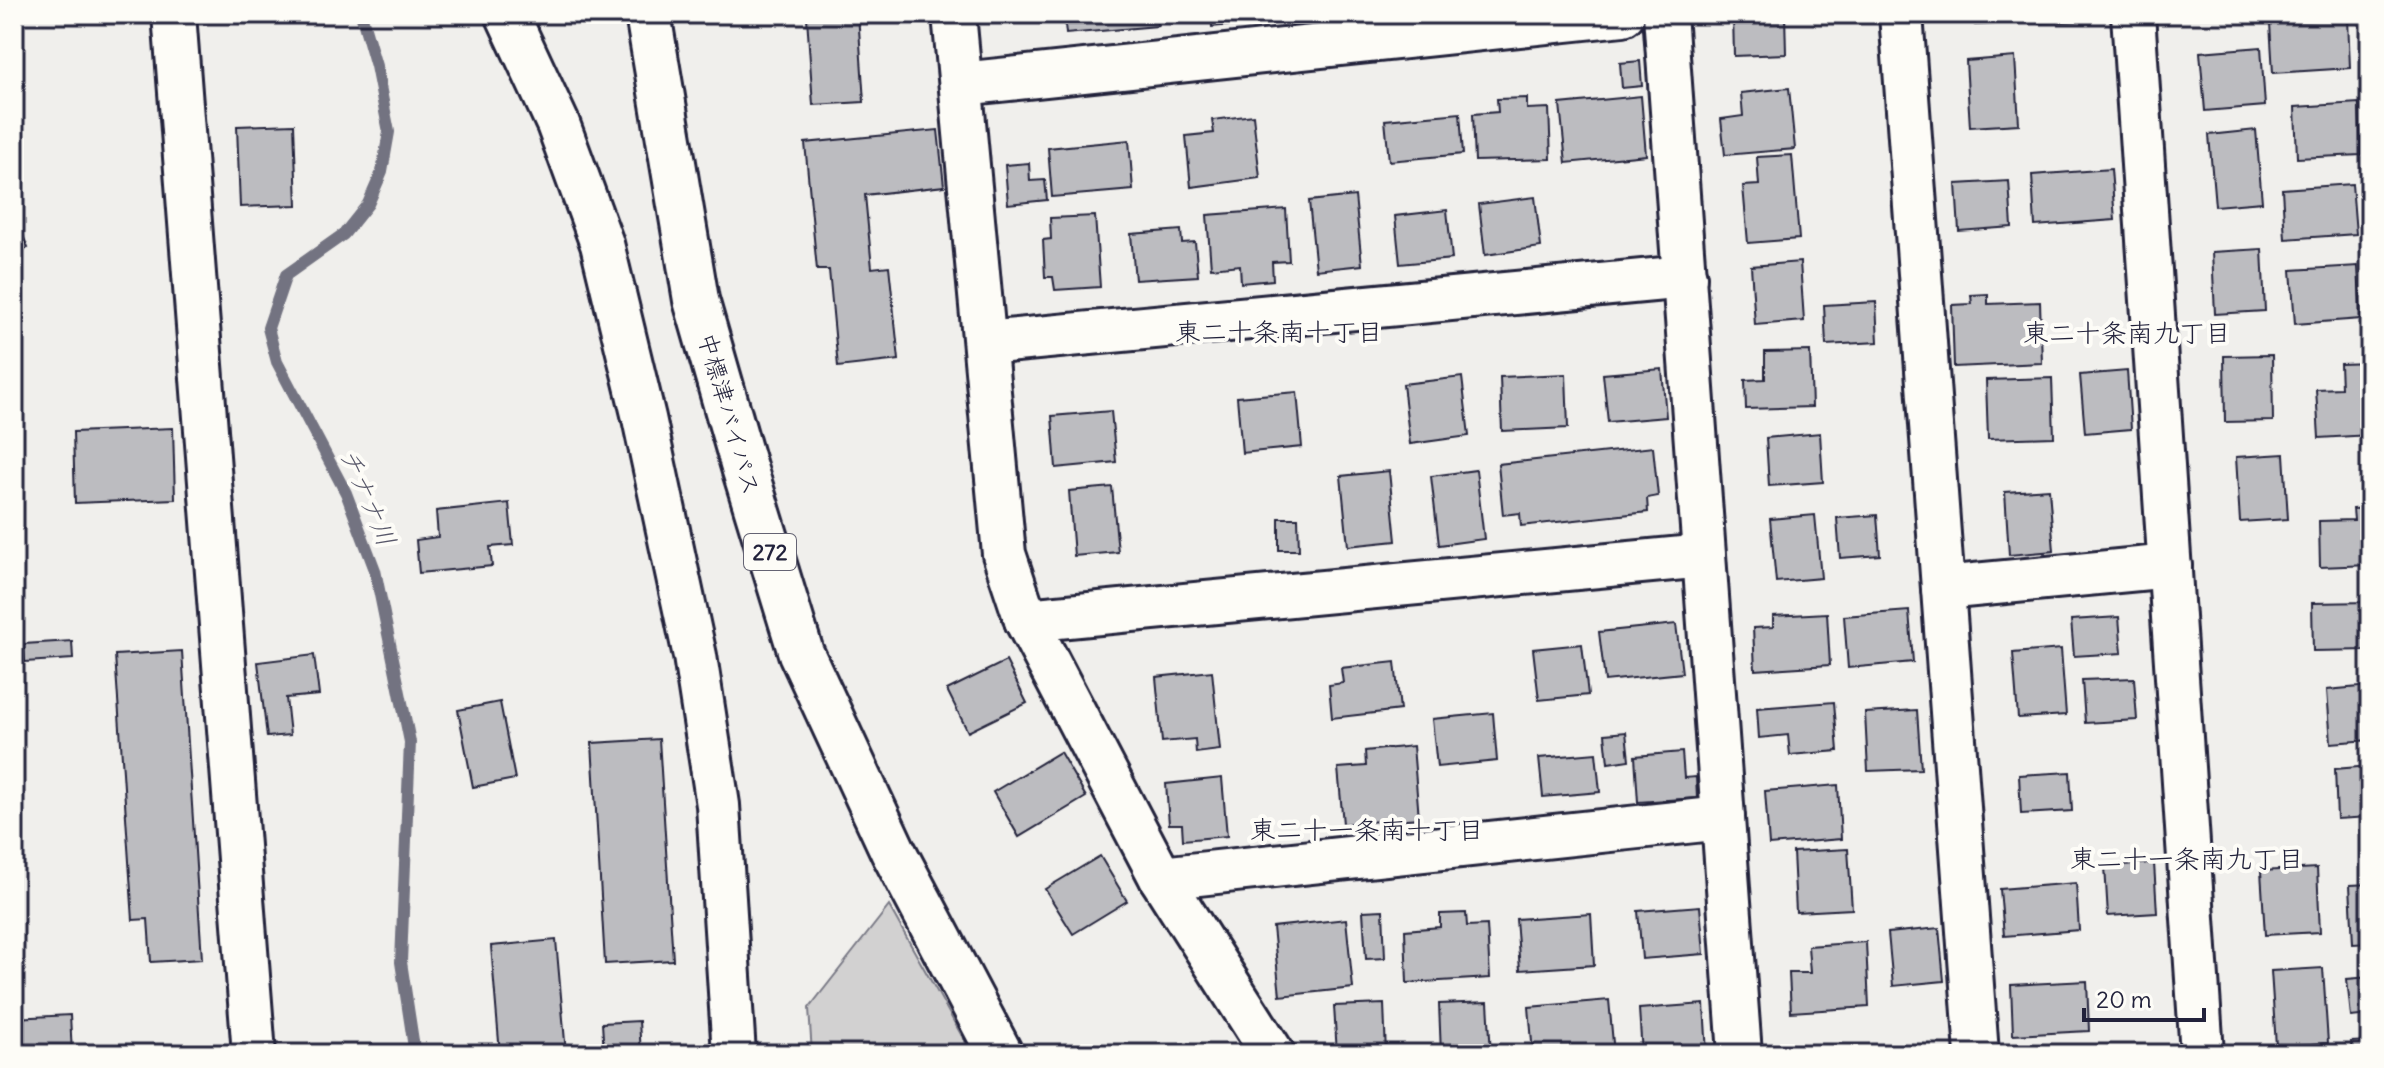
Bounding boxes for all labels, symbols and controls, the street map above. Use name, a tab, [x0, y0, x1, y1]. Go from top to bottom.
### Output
district label: 東二十条南十丁目	[1175, 315, 1383, 348]
district label: 東二十条南九丁目	[2023, 316, 2231, 349]
street label: 中標津バイパス	[692, 329, 767, 498]
water label: チナナ川	[333, 442, 404, 551]
road number: 272	[744, 534, 796, 570]
district label: 東二十一条南十丁目	[1250, 813, 1484, 846]
district label: 東二十一条南九丁目	[2070, 842, 2304, 875]
scale bar	[2084, 972, 2204, 1022]
text: 20 m	[2096, 984, 2152, 1014]

